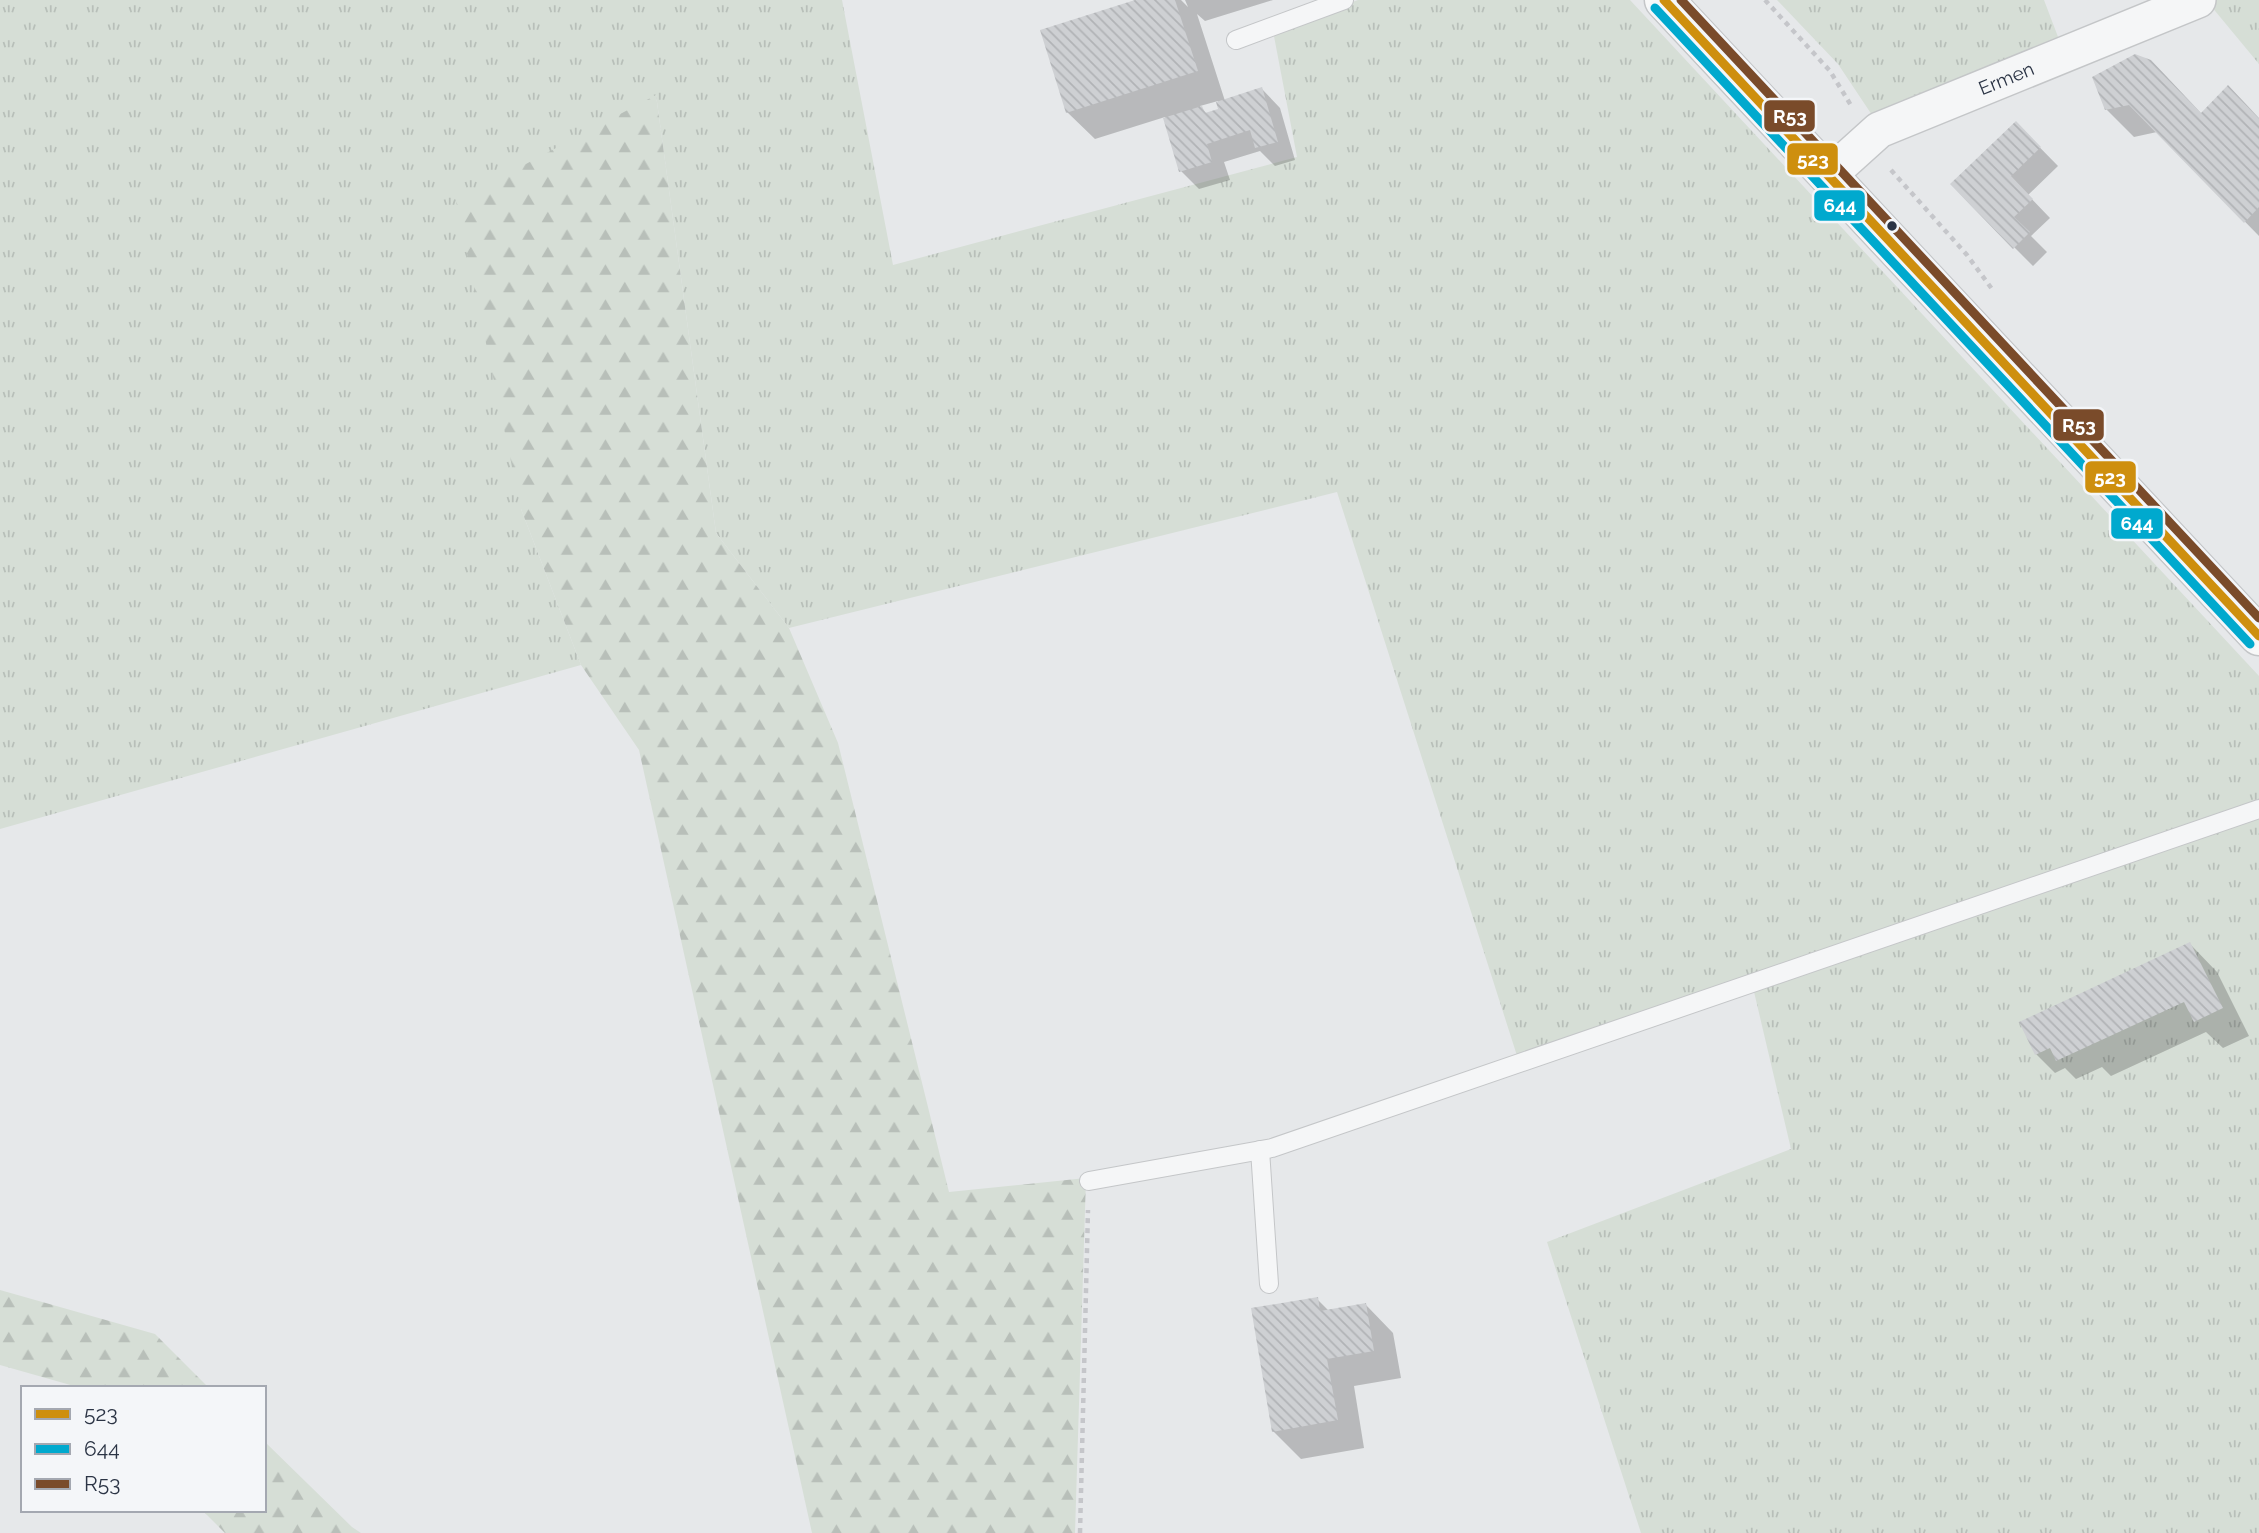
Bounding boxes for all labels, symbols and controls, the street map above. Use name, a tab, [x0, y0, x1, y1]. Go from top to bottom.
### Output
street label: Ermen	[1975, 57, 2037, 99]
line badge: R53	[1763, 99, 1816, 133]
text: R53	[1773, 105, 1807, 127]
line badge: 523	[1786, 142, 1839, 176]
text: 523	[1797, 148, 1829, 170]
line badge: 644	[1813, 189, 1866, 222]
text: 644	[1823, 194, 1857, 216]
unlabelled marker	[1885, 219, 1899, 233]
line badge: R53	[2052, 408, 2105, 442]
text: R53	[2062, 414, 2096, 436]
line badge: 523	[2084, 460, 2137, 494]
text: 523	[2094, 466, 2126, 488]
line badge: 644	[2110, 507, 2164, 540]
text: 644	[2120, 512, 2154, 534]
legend	[21, 1386, 266, 1512]
text: 523	[84, 1401, 118, 1426]
text: 644	[84, 1436, 120, 1461]
text: R53	[84, 1471, 120, 1496]

